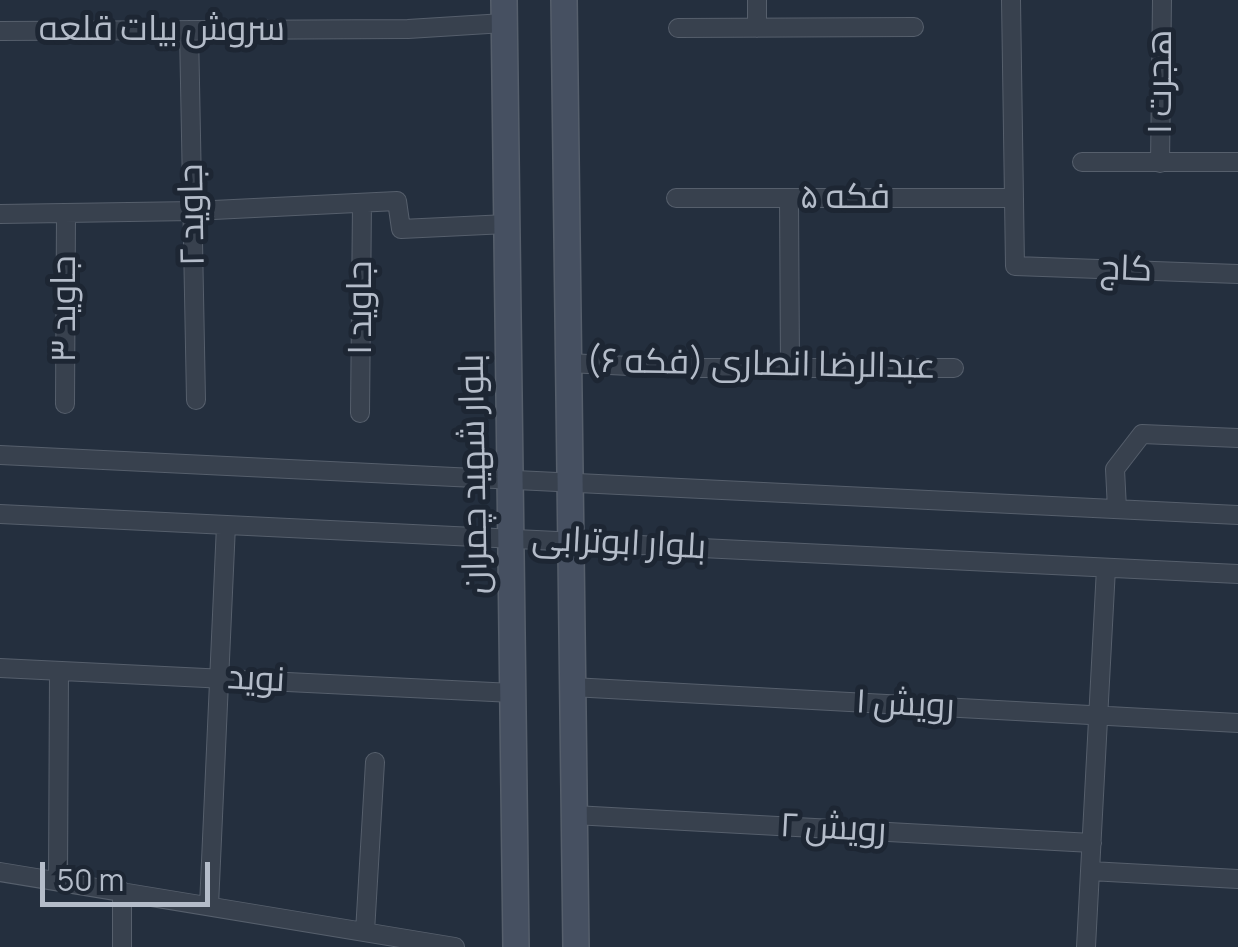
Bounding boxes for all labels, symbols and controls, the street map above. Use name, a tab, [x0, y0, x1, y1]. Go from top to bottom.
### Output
street label: سروش بیات قلعه	[39, 9, 285, 51]
street label: هجرت ۱	[1140, 30, 1182, 134]
street label: جاوید ۲	[171, 163, 215, 267]
street label: فکه ۵	[800, 177, 890, 219]
street label: کاج	[1099, 248, 1153, 292]
street label: جاوید ۳	[44, 255, 86, 363]
street label: جاوید ۱	[340, 261, 382, 355]
street label: عبدالرضا انصاری (فکه ۶)	[586, 341, 936, 389]
street label: بلوار شهید چمران	[452, 354, 498, 594]
street label: بلوار ابوترابی	[531, 518, 707, 570]
street label: نوید	[226, 658, 286, 702]
street label: رویش ۱	[854, 681, 956, 729]
street label: رویش ۲	[779, 805, 887, 853]
scale bar	[45, 842, 215, 904]
text: 50 m	[57, 859, 124, 900]

